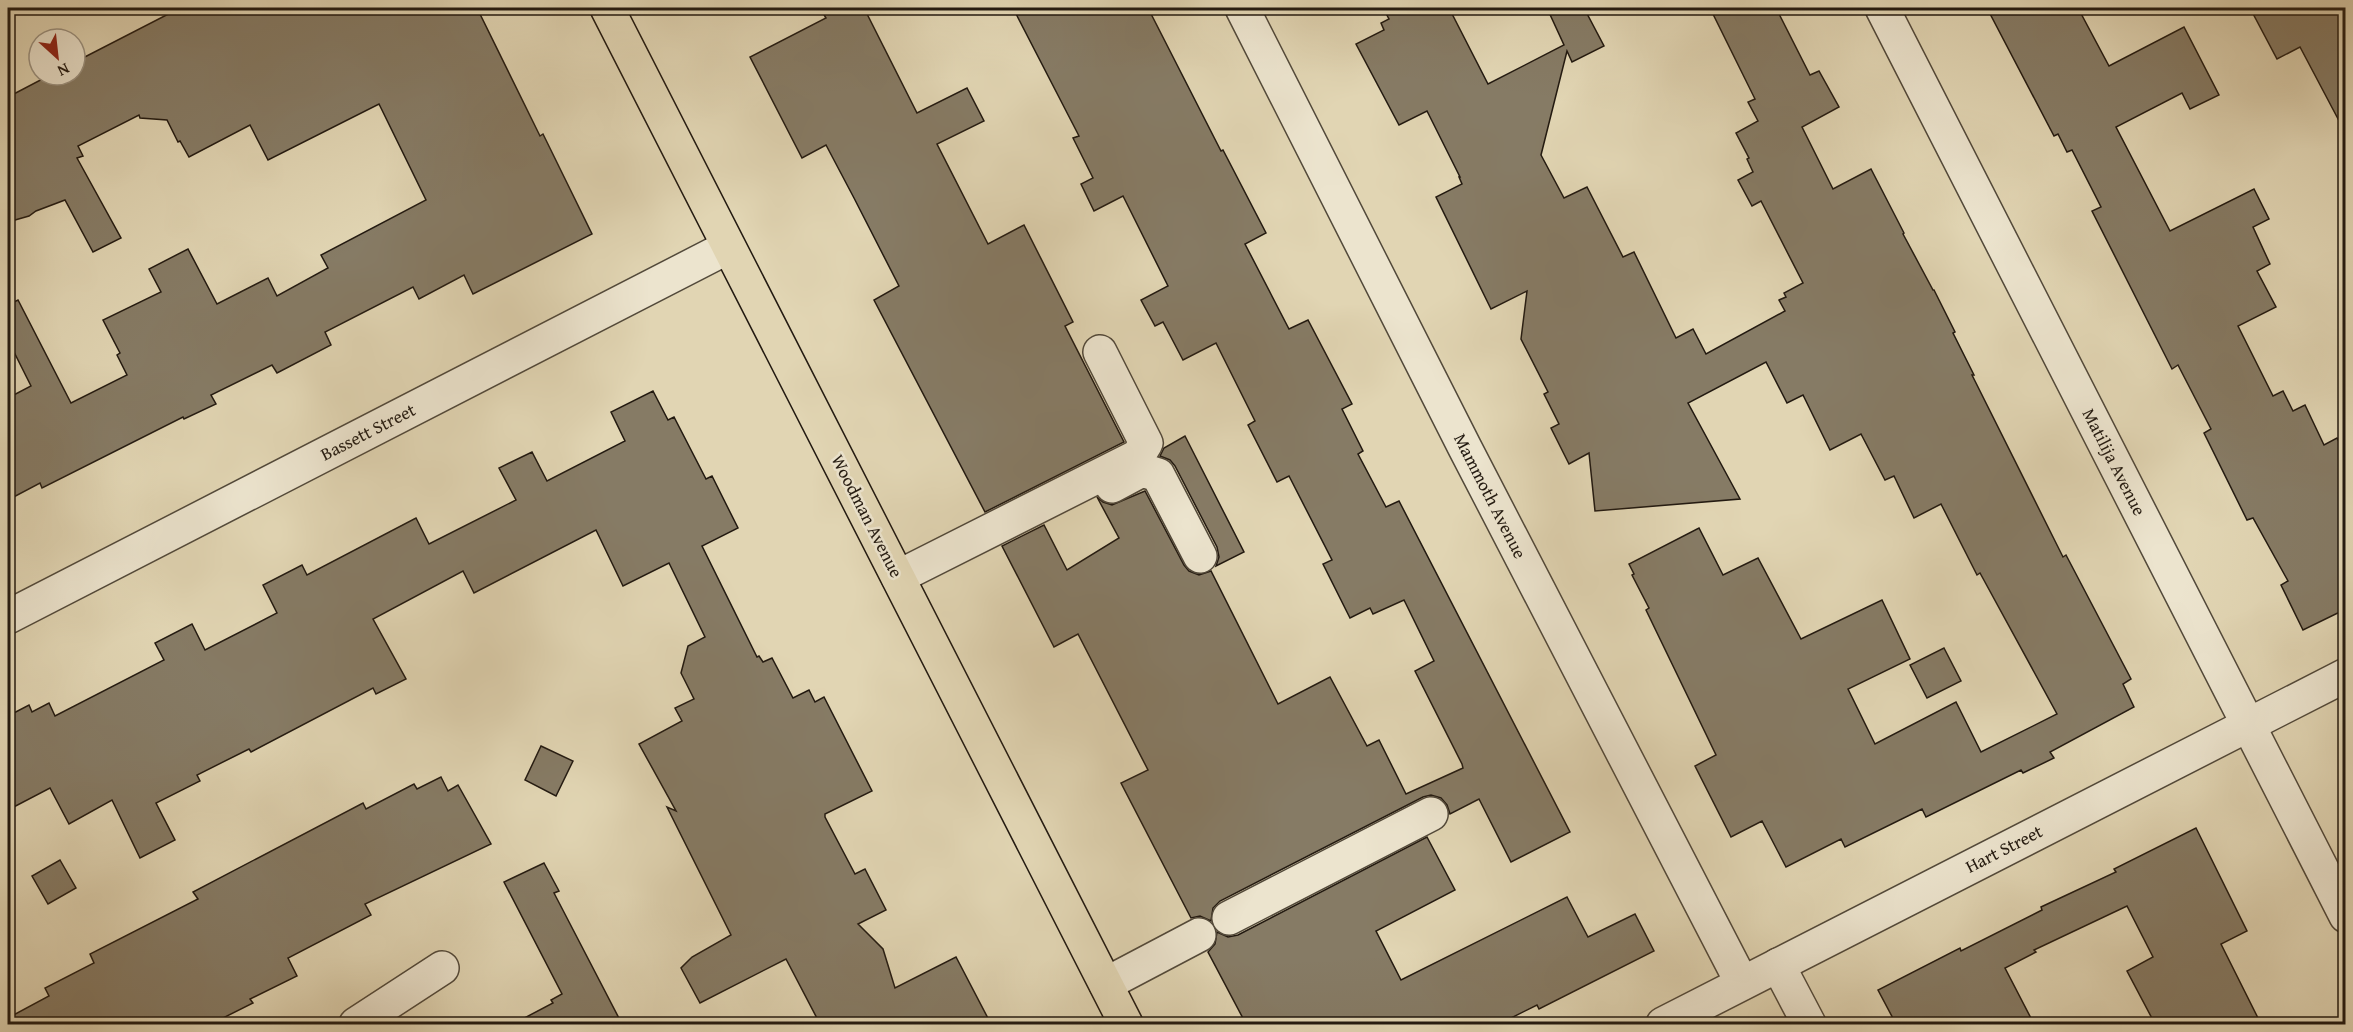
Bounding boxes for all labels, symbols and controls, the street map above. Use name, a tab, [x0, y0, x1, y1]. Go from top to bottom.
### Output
north arrow	[27, 27, 87, 87]
text: N	[53, 57, 74, 84]
street label: Bassett Street	[315, 396, 421, 467]
street label: Matilija Avenue	[2076, 403, 2153, 520]
street label: Mammoth Avenue	[1447, 428, 1534, 563]
street label: Woodman Avenue	[825, 449, 910, 582]
street label: Hart Street	[1960, 817, 2048, 880]

